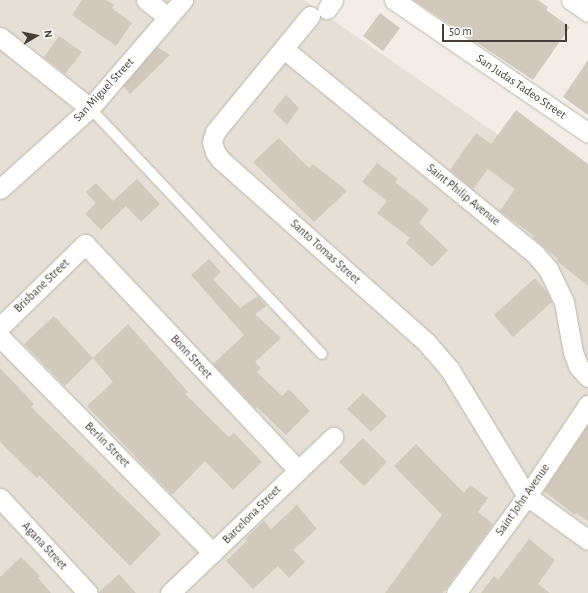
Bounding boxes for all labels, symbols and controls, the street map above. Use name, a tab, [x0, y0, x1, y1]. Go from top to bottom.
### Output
north arrow	[16, 16, 56, 56]
scale bar	[444, 16, 569, 42]
text: 50 m	[449, 25, 472, 37]
text: N	[42, 29, 54, 39]
street label: San Judas Tadeo Street	[473, 52, 569, 122]
street label: San Miguel Street	[71, 55, 137, 125]
street label: Saint Philip Avenue	[423, 161, 503, 229]
street label: Santo Tomas Street	[287, 217, 363, 287]
street label: Brisbane Street	[11, 256, 73, 316]
street label: Bonn Street	[167, 332, 215, 382]
street label: Berlin Street	[81, 419, 133, 471]
street label: Saint John Avenue	[493, 461, 553, 539]
street label: Barcelona Street	[220, 483, 284, 547]
street label: Agana Street	[18, 519, 70, 573]

